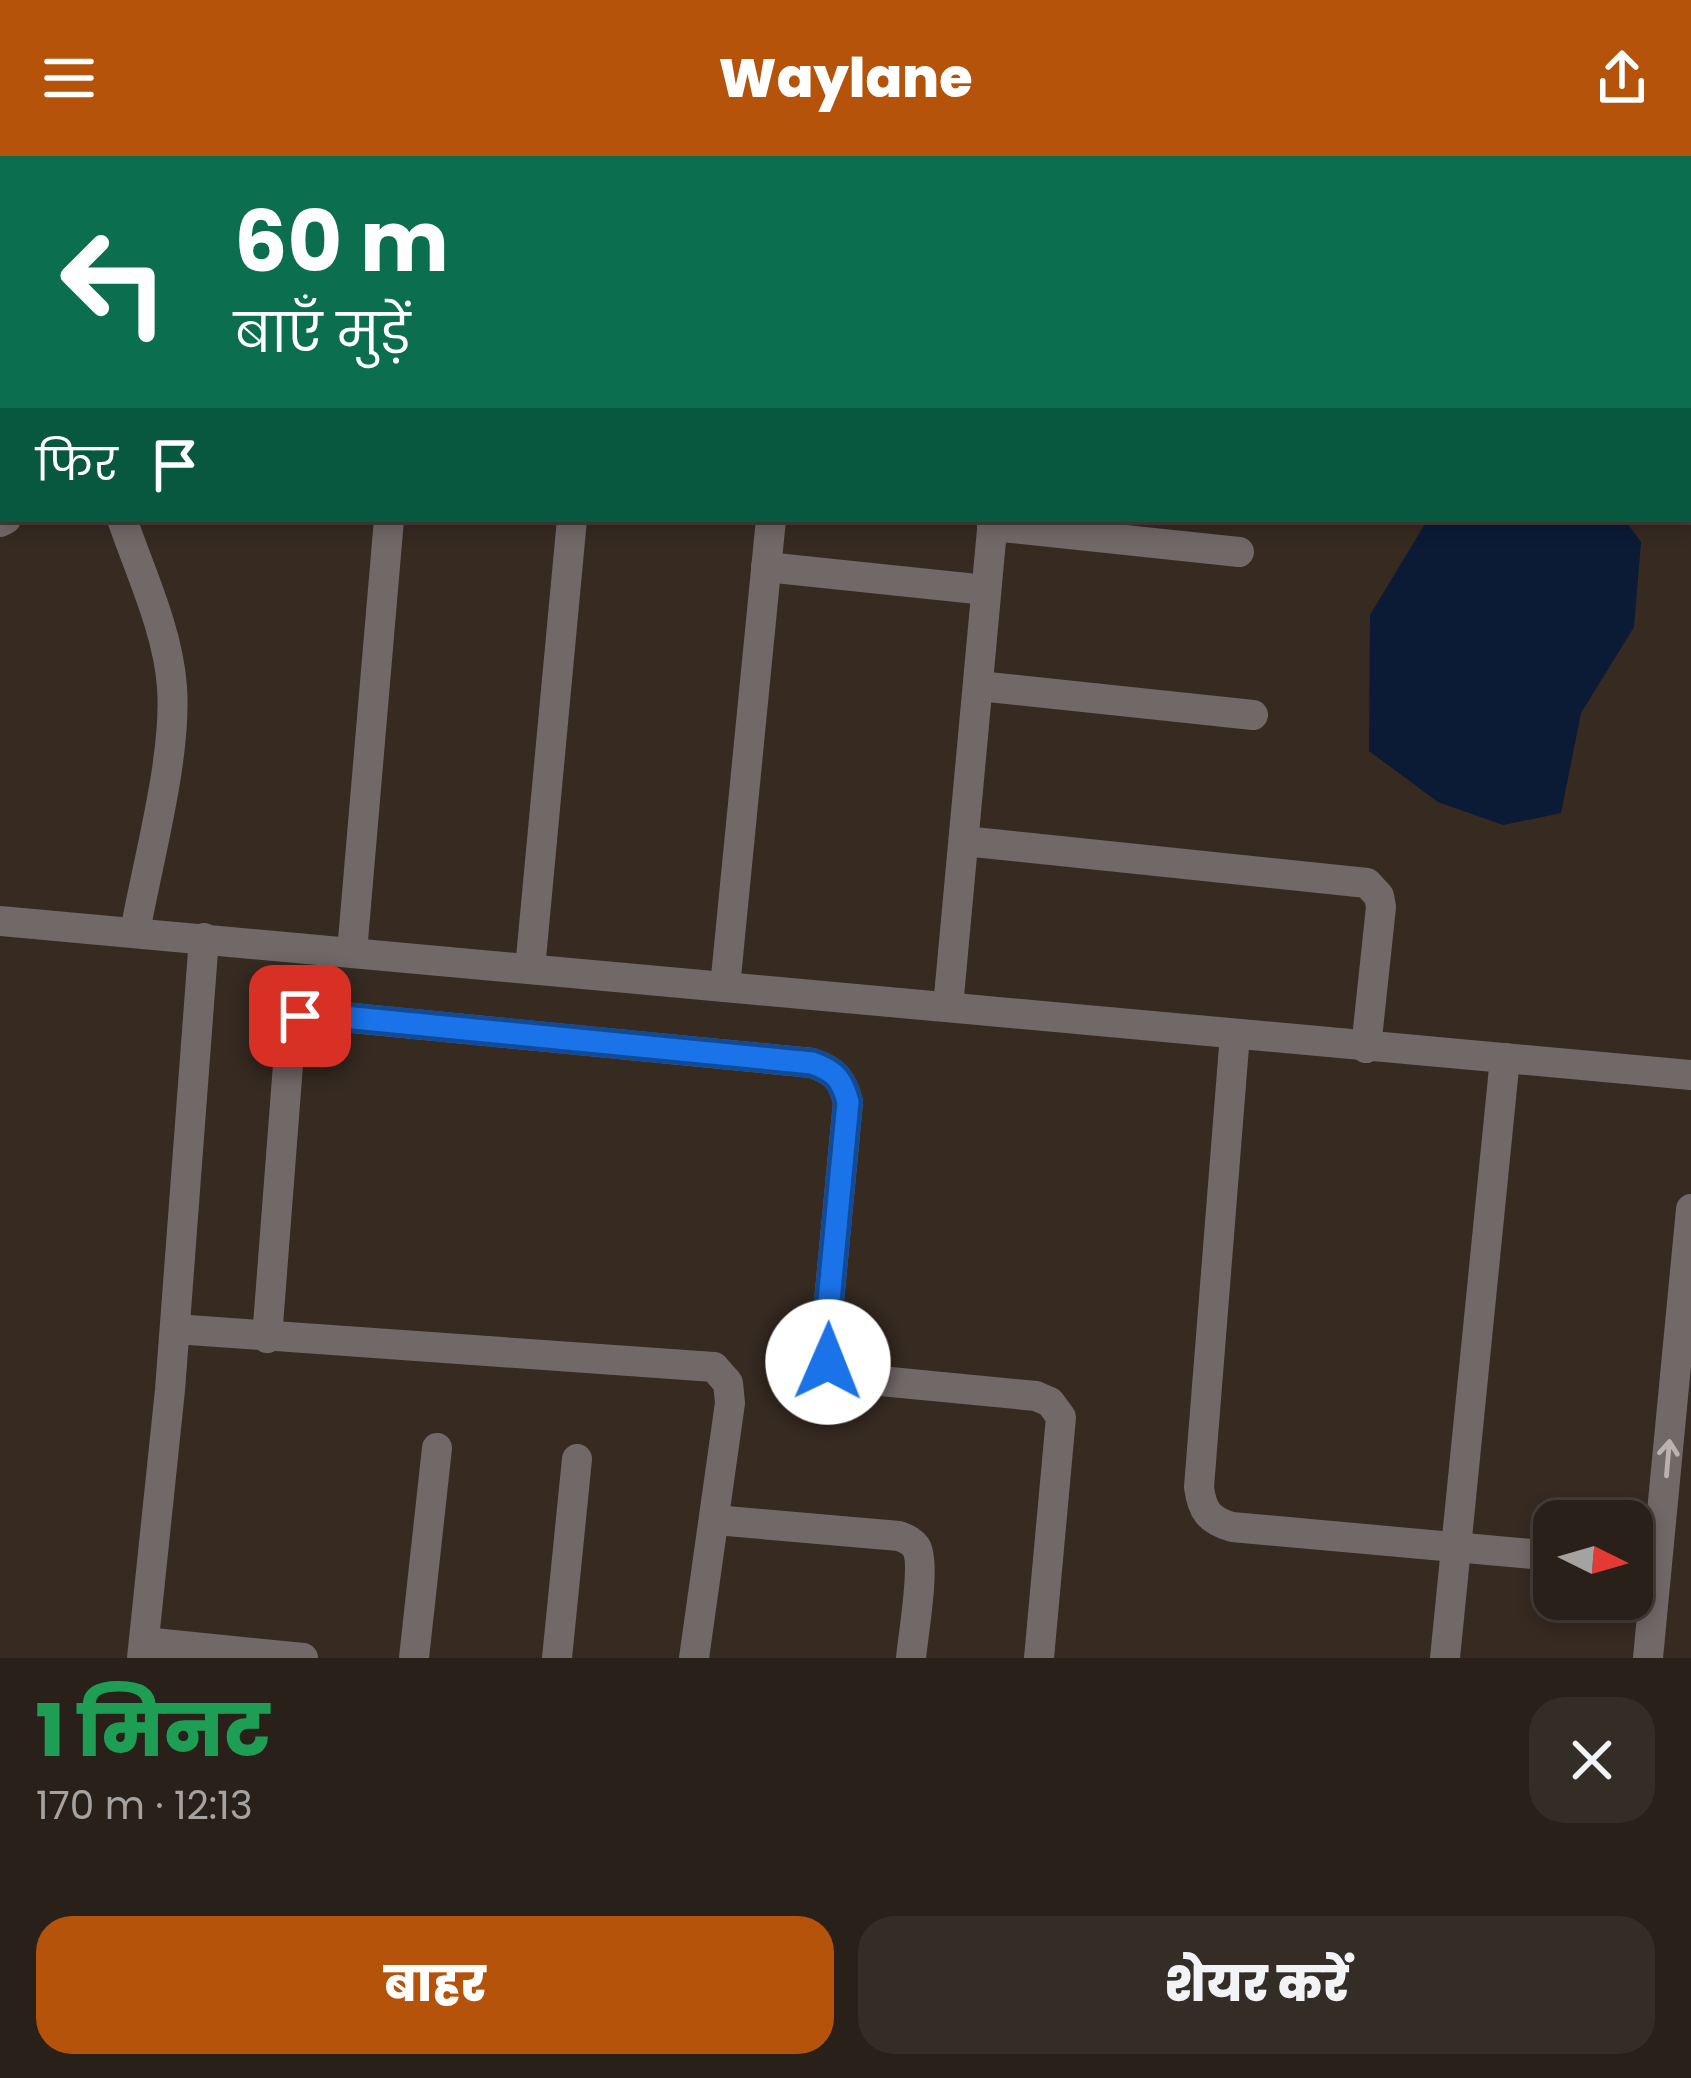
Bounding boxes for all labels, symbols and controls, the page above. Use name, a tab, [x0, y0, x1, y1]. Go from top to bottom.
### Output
text: Waylane	[719, 40, 972, 116]
icon: menu	[36, 45, 102, 111]
icon: share	[1589, 45, 1655, 111]
text: 60 m	[234, 183, 449, 300]
icon: left	[36, 204, 192, 360]
text: बाएँ मुड़ें	[234, 295, 410, 371]
icon: arrive	[142, 432, 208, 498]
text: फिर	[36, 433, 118, 496]
pin	[249, 965, 351, 1067]
icon: arrive	[267, 983, 333, 1049]
position arrow	[765, 1299, 891, 1425]
one-way arrow	[1656, 1439, 1679, 1478]
north arrow	[1533, 1500, 1653, 1620]
map controls	[1533, 1500, 1653, 1620]
text: 1 मिनट	[36, 1680, 270, 1781]
button: close	[1529, 1697, 1655, 1823]
text: 170 m · 12:13	[36, 1778, 253, 1833]
button: बाहर	[36, 1916, 834, 2054]
button: शेयर करें	[858, 1916, 1655, 2054]

